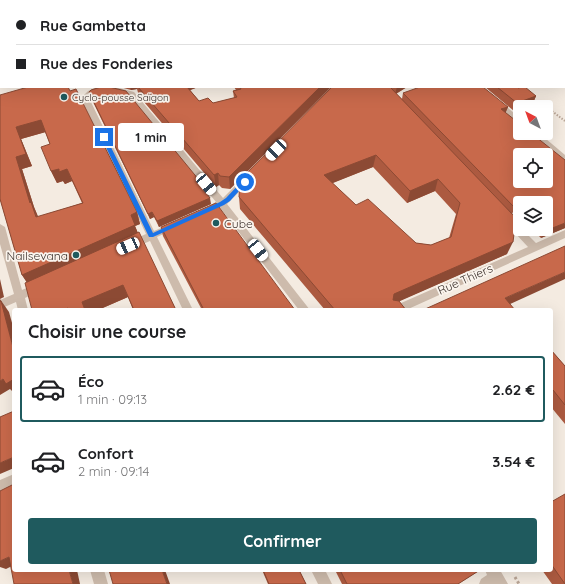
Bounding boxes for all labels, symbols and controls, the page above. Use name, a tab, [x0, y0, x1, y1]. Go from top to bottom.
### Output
text: Rue Gambetta	[40, 16, 146, 35]
text: Rue des Fonderies	[40, 54, 173, 73]
place label: Cyclo-pousse Saïgon	[72, 91, 169, 104]
marker: Cyclo-pousse Saïgon	[59, 92, 69, 102]
north arrow	[513, 100, 553, 140]
map controls	[513, 100, 553, 236]
callout: 1 min	[118, 123, 184, 151]
route end	[95, 128, 113, 146]
text: 1 min	[135, 129, 167, 145]
car	[263, 137, 289, 163]
button: locate	[513, 148, 553, 188]
car	[194, 171, 218, 197]
route start	[236, 173, 254, 191]
button: layers	[513, 196, 553, 236]
place label: Cube	[224, 216, 253, 231]
marker: Cube	[211, 218, 221, 228]
car	[115, 236, 141, 256]
car	[246, 237, 270, 263]
place label: Nailsevana	[7, 248, 68, 263]
marker: Nailsevana	[71, 250, 81, 260]
street label: Rue Thiers	[435, 260, 495, 298]
text: Choisir une course	[28, 320, 186, 343]
icon: car	[30, 371, 66, 407]
text: Éco	[78, 372, 104, 391]
text: 2.62 €	[492, 380, 535, 399]
text: 1 min · 09:13	[78, 391, 147, 407]
icon: car	[30, 443, 66, 479]
text: Confort	[78, 444, 134, 463]
text: 3.54 €	[492, 452, 535, 471]
text: 2 min · 09:14	[78, 463, 149, 479]
button: Confirmer	[28, 518, 537, 564]

